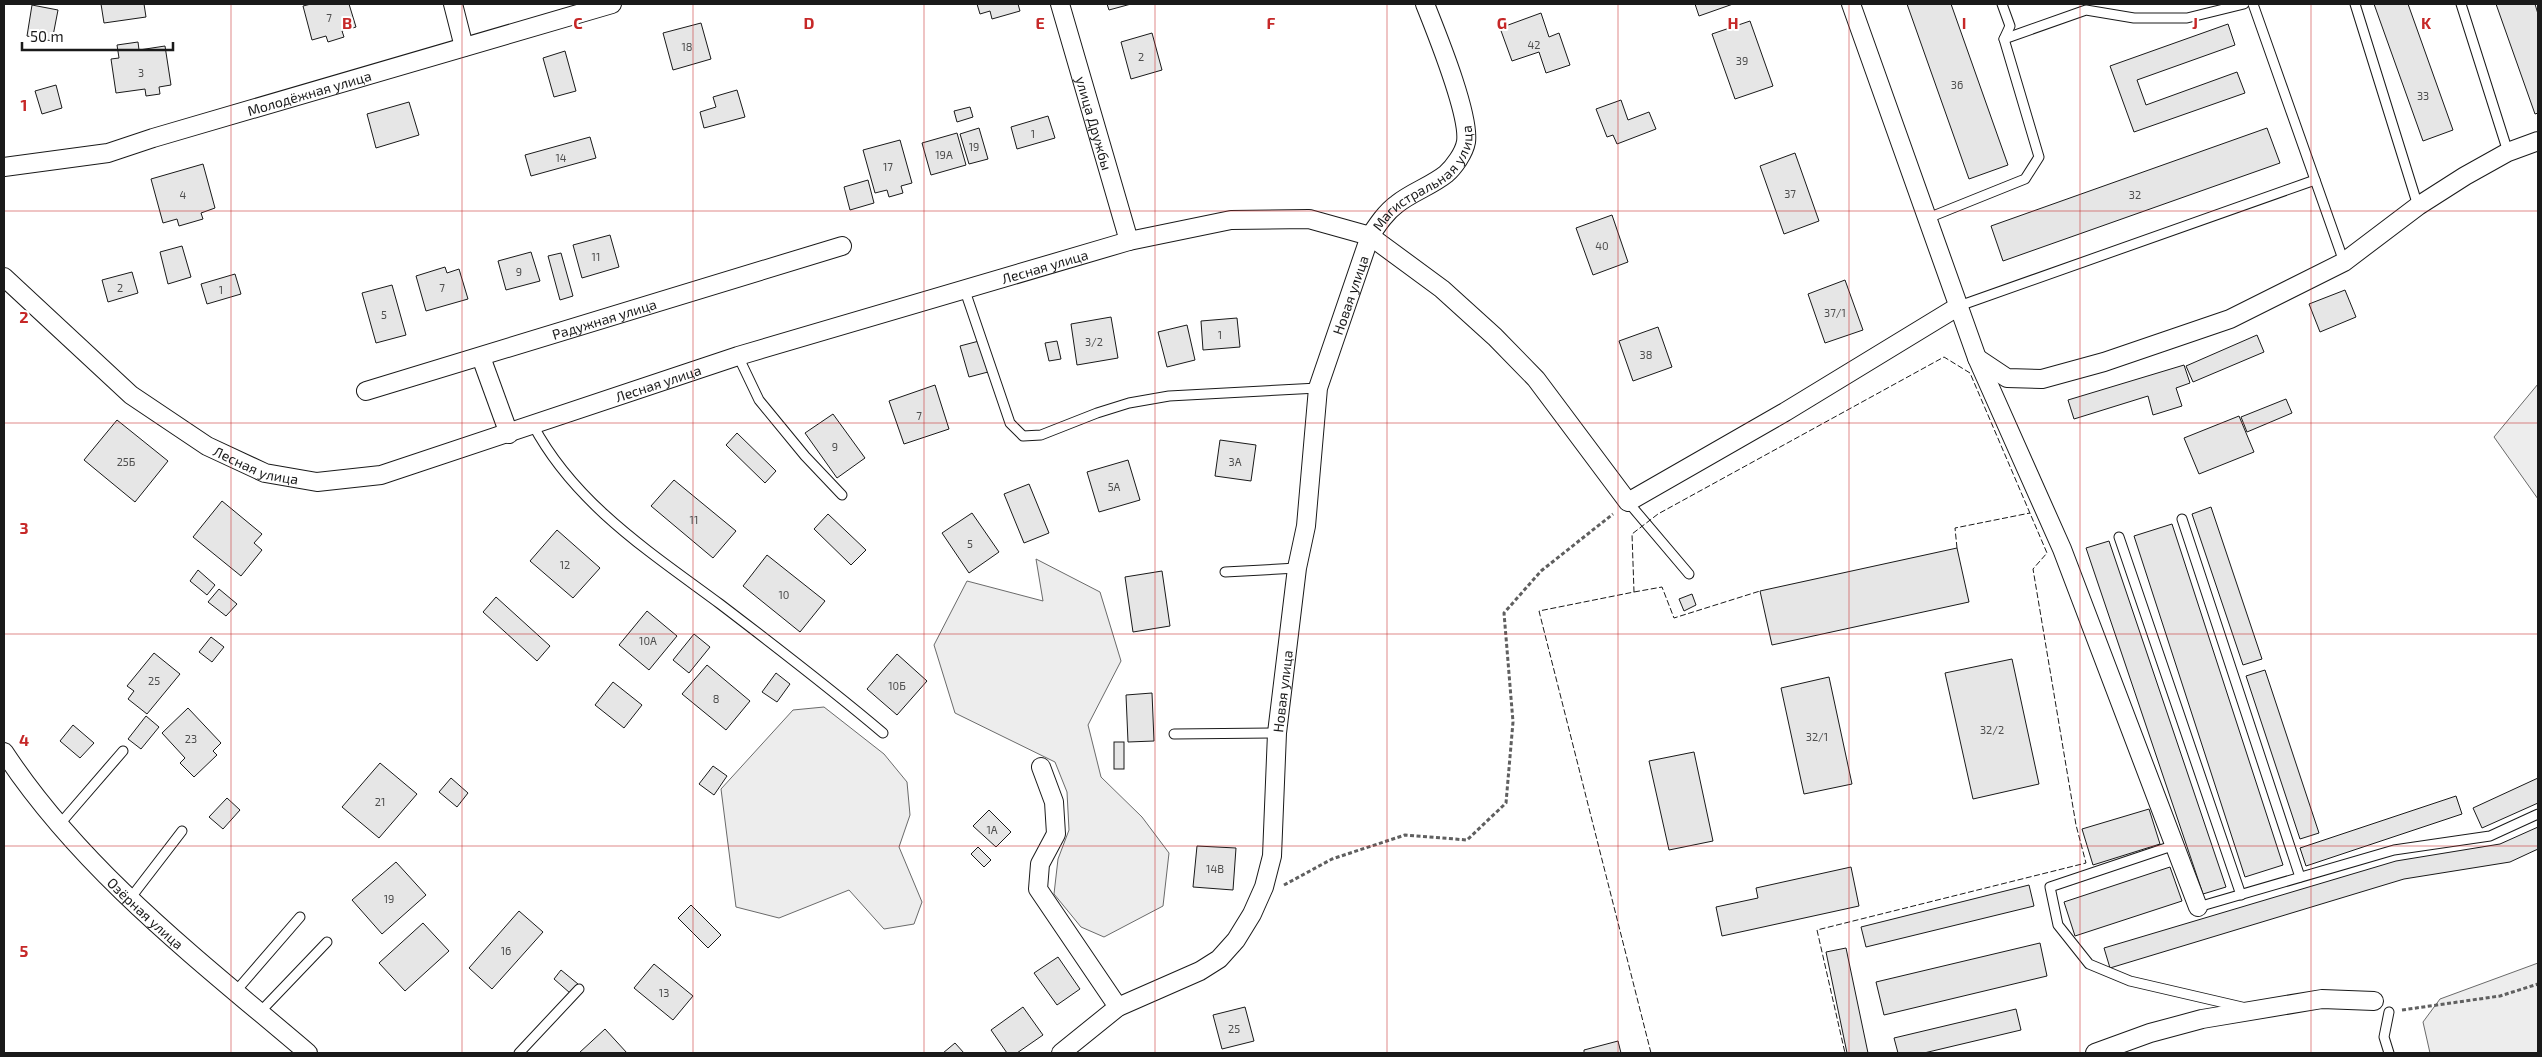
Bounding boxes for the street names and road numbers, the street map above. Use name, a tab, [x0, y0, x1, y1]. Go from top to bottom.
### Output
street label: Молодёжная улица	[245, 66, 373, 119]
street label: улица Дружбы	[1073, 74, 1116, 172]
street label: Магистральная улица	[1368, 125, 1475, 233]
street label: Лесная улица	[999, 245, 1090, 287]
street label: Новая улица	[1328, 253, 1371, 337]
street label: Радужная улица	[550, 295, 658, 342]
street label: Лесная улица	[613, 360, 703, 405]
street label: Лесная улица	[211, 442, 300, 487]
street label: Новая улица	[1269, 649, 1295, 733]
street label: Озёрная улица	[104, 873, 187, 952]

